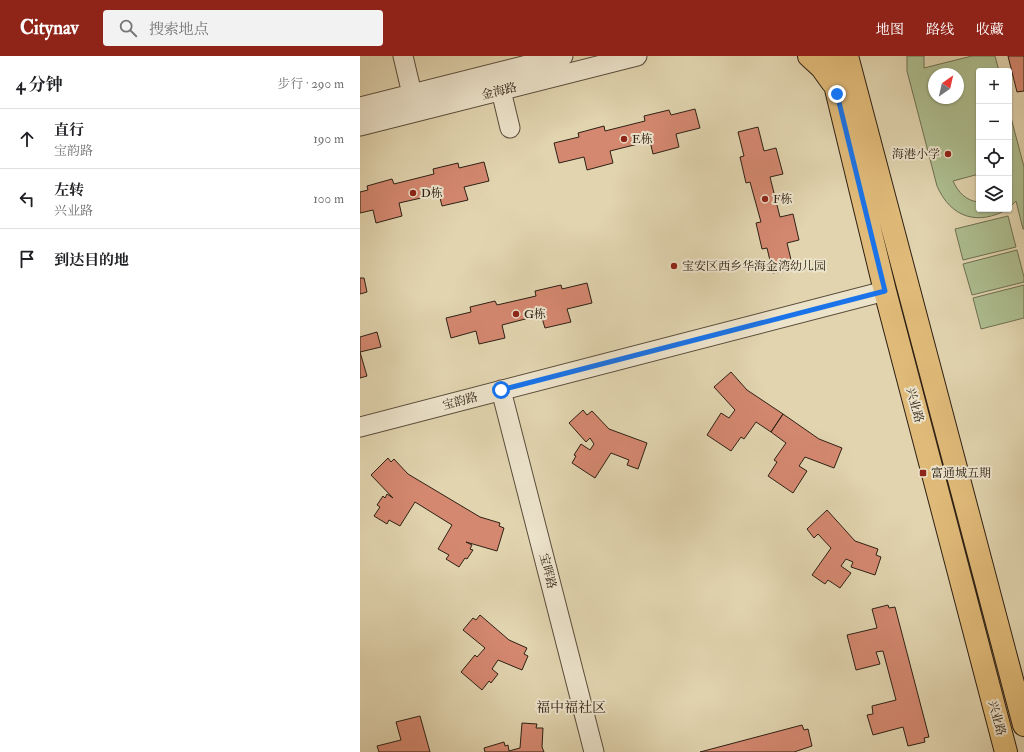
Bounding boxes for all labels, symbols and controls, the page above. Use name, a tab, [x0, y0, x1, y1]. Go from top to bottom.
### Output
search box	[103, 10, 383, 46]
text: Citynav	[20, 16, 79, 40]
icon: search	[117, 17, 139, 39]
text: 搜索地点	[149, 20, 209, 39]
text: 地图	[876, 21, 904, 38]
text: 路线	[926, 21, 954, 38]
text: 收藏	[976, 21, 1004, 38]
north arrow	[928, 68, 964, 104]
map controls	[976, 68, 1012, 212]
button: +	[976, 68, 1012, 104]
text: 4 分钟	[16, 74, 63, 95]
text: 步行 · 290 m	[277, 76, 344, 92]
street label: 金海路	[480, 80, 518, 103]
route end	[828, 85, 846, 103]
button: −	[976, 104, 1012, 140]
text: 直行	[54, 121, 84, 140]
icon: ahead	[16, 128, 38, 150]
text: 190 m	[313, 131, 344, 147]
place label: E栋	[632, 132, 653, 147]
marker: E栋	[619, 134, 629, 144]
button: locate	[976, 140, 1012, 176]
text: 宝韵路	[54, 143, 93, 159]
place label: 海港小学	[892, 147, 940, 162]
marker: 海港小学	[943, 149, 953, 159]
button: layers	[976, 176, 1012, 212]
text: 左转	[54, 181, 84, 200]
place label: D栋	[421, 186, 443, 201]
icon: left	[16, 188, 38, 210]
marker: D栋	[408, 188, 418, 198]
text: 100 m	[313, 191, 344, 207]
place label: F栋	[773, 192, 793, 207]
marker: F栋	[760, 194, 770, 204]
text: 兴业路	[54, 203, 93, 219]
icon: arrive	[16, 248, 38, 270]
text: 到达目的地	[54, 251, 129, 270]
place label: 宝安区西乡华海金湾幼儿园	[682, 259, 826, 274]
marker: 宝安区西乡华海金湾幼儿园	[669, 261, 679, 271]
place label: G栋	[524, 307, 546, 322]
marker: G栋	[511, 309, 521, 319]
route start	[492, 381, 510, 399]
street label: 兴业路	[903, 386, 926, 424]
street label: 宝韵路	[441, 390, 479, 413]
place label: 富通城五期	[931, 466, 991, 481]
marker: 富通城五期	[918, 468, 928, 478]
street label: 宝晖路	[536, 552, 559, 590]
district label: 福中福社区	[536, 699, 606, 716]
street label: 兴业路	[985, 699, 1008, 737]

